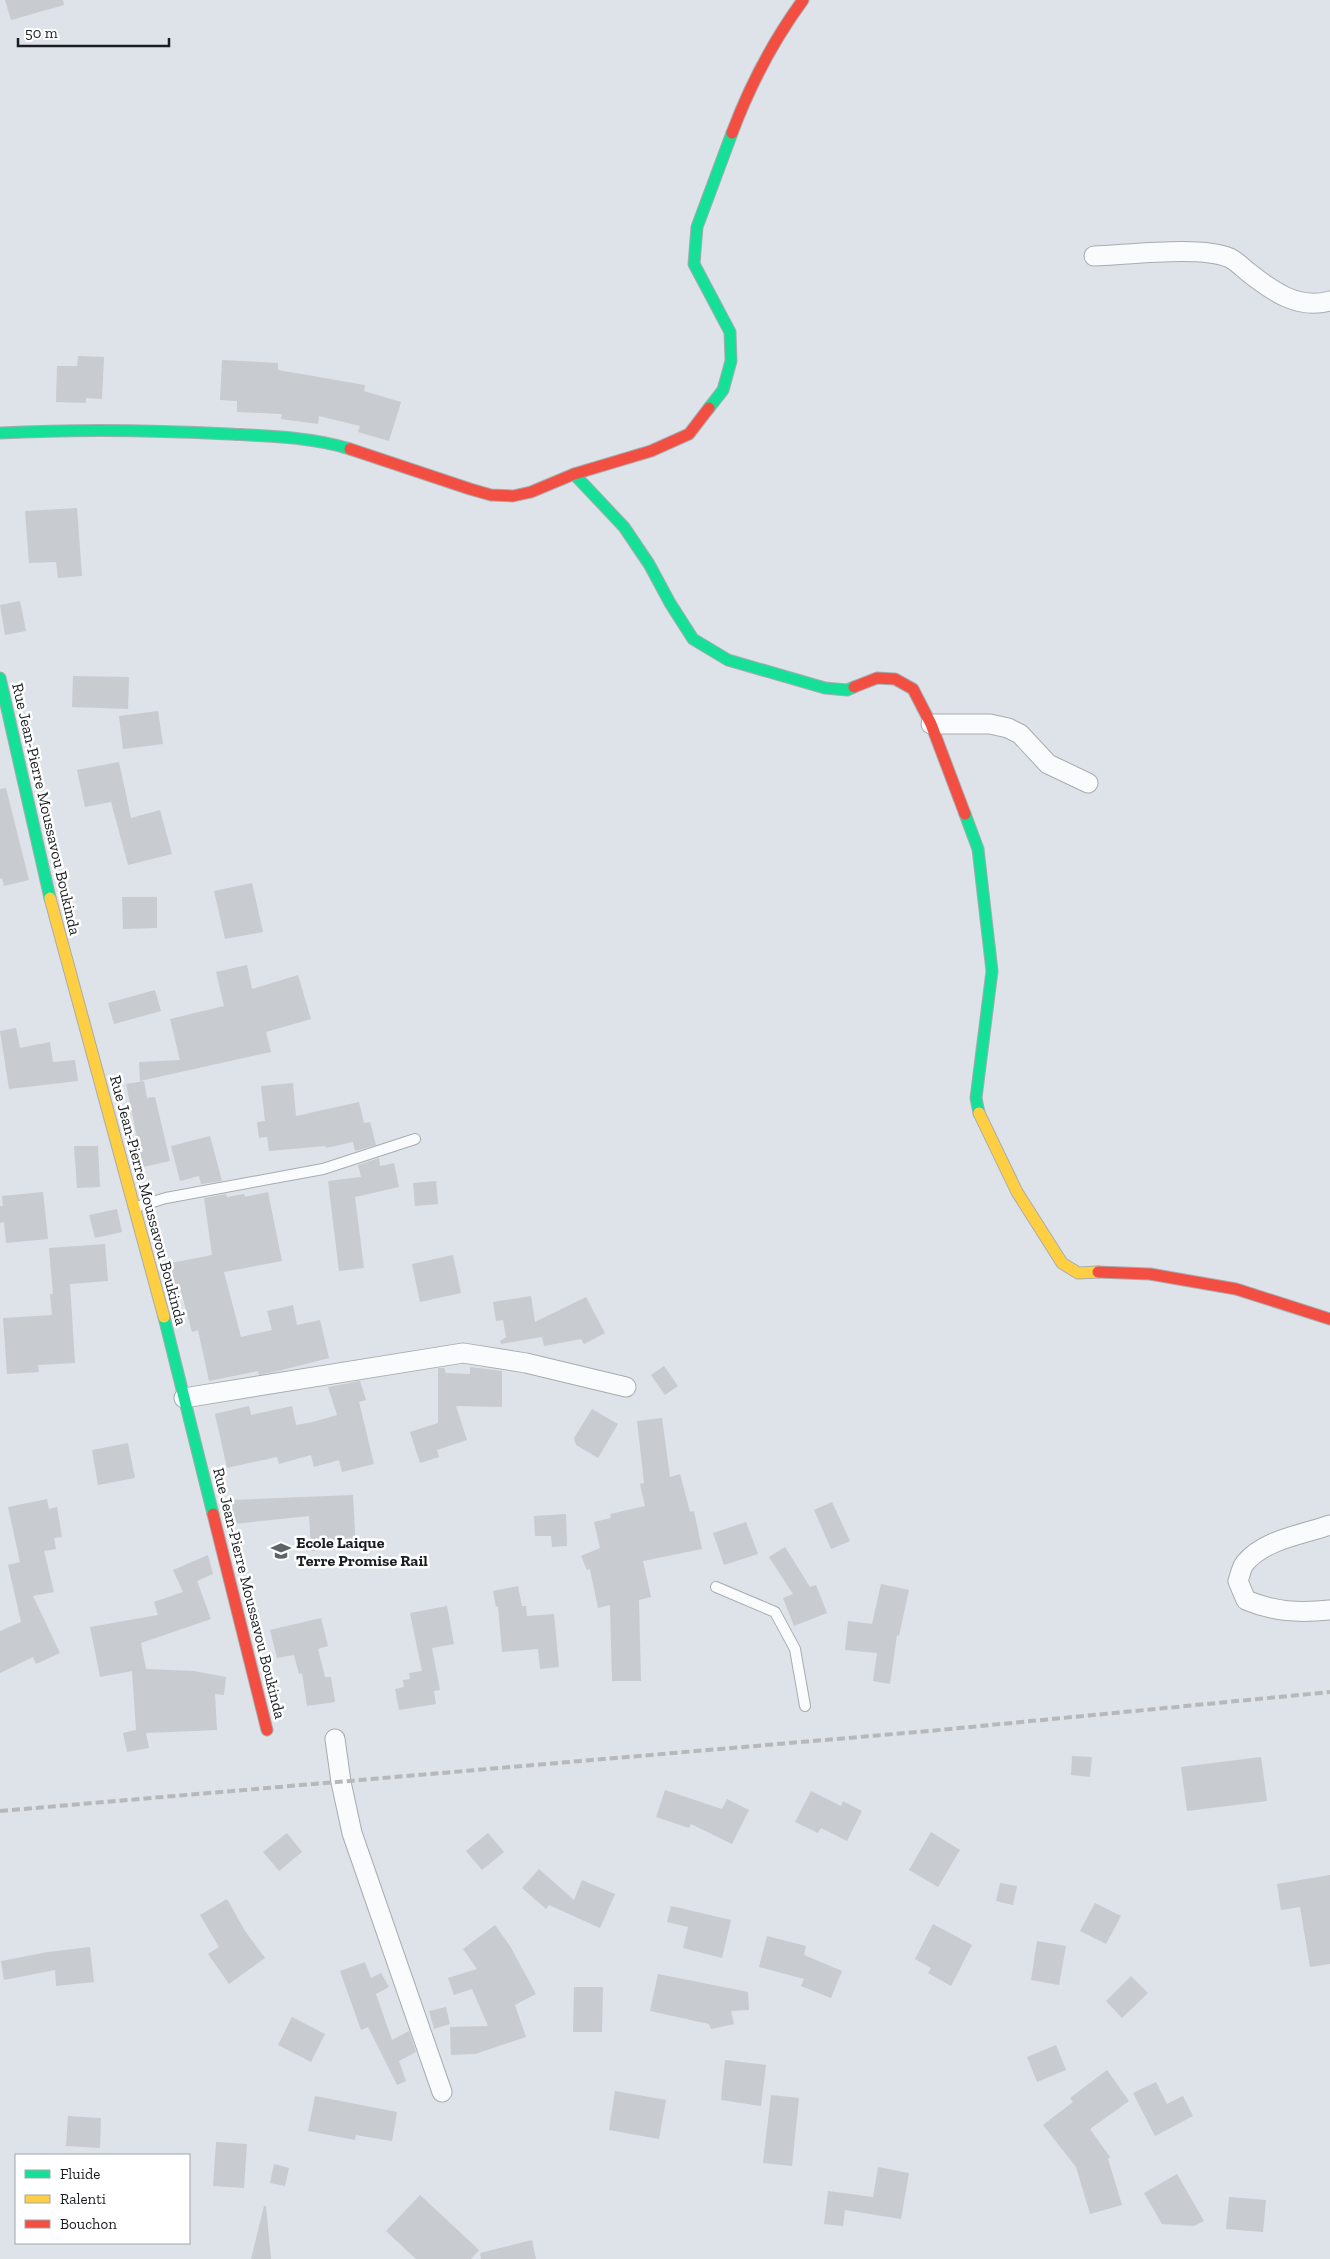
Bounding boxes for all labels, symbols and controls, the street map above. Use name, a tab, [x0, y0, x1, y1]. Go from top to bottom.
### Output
scale bar	[18, 15, 169, 47]
text: 50 m	[25, 24, 58, 42]
street label: Rue Jean-Pierre Moussavou Boukinda	[8, 681, 85, 937]
street label: Rue Jean-Pierre Moussavou Boukinda	[106, 1073, 191, 1328]
street label: Rue Jean-Pierre Moussavou Boukinda	[209, 1466, 290, 1721]
place label: Ecole Laique Terre Promise Rail	[296, 1533, 428, 1570]
school or university icon: Ecole Laique Terre Promise Rail	[270, 1540, 292, 1562]
legend	[15, 2154, 190, 2244]
text: Fluide	[60, 2165, 100, 2183]
text: Ralenti	[60, 2190, 106, 2208]
text: Bouchon	[60, 2215, 117, 2233]

